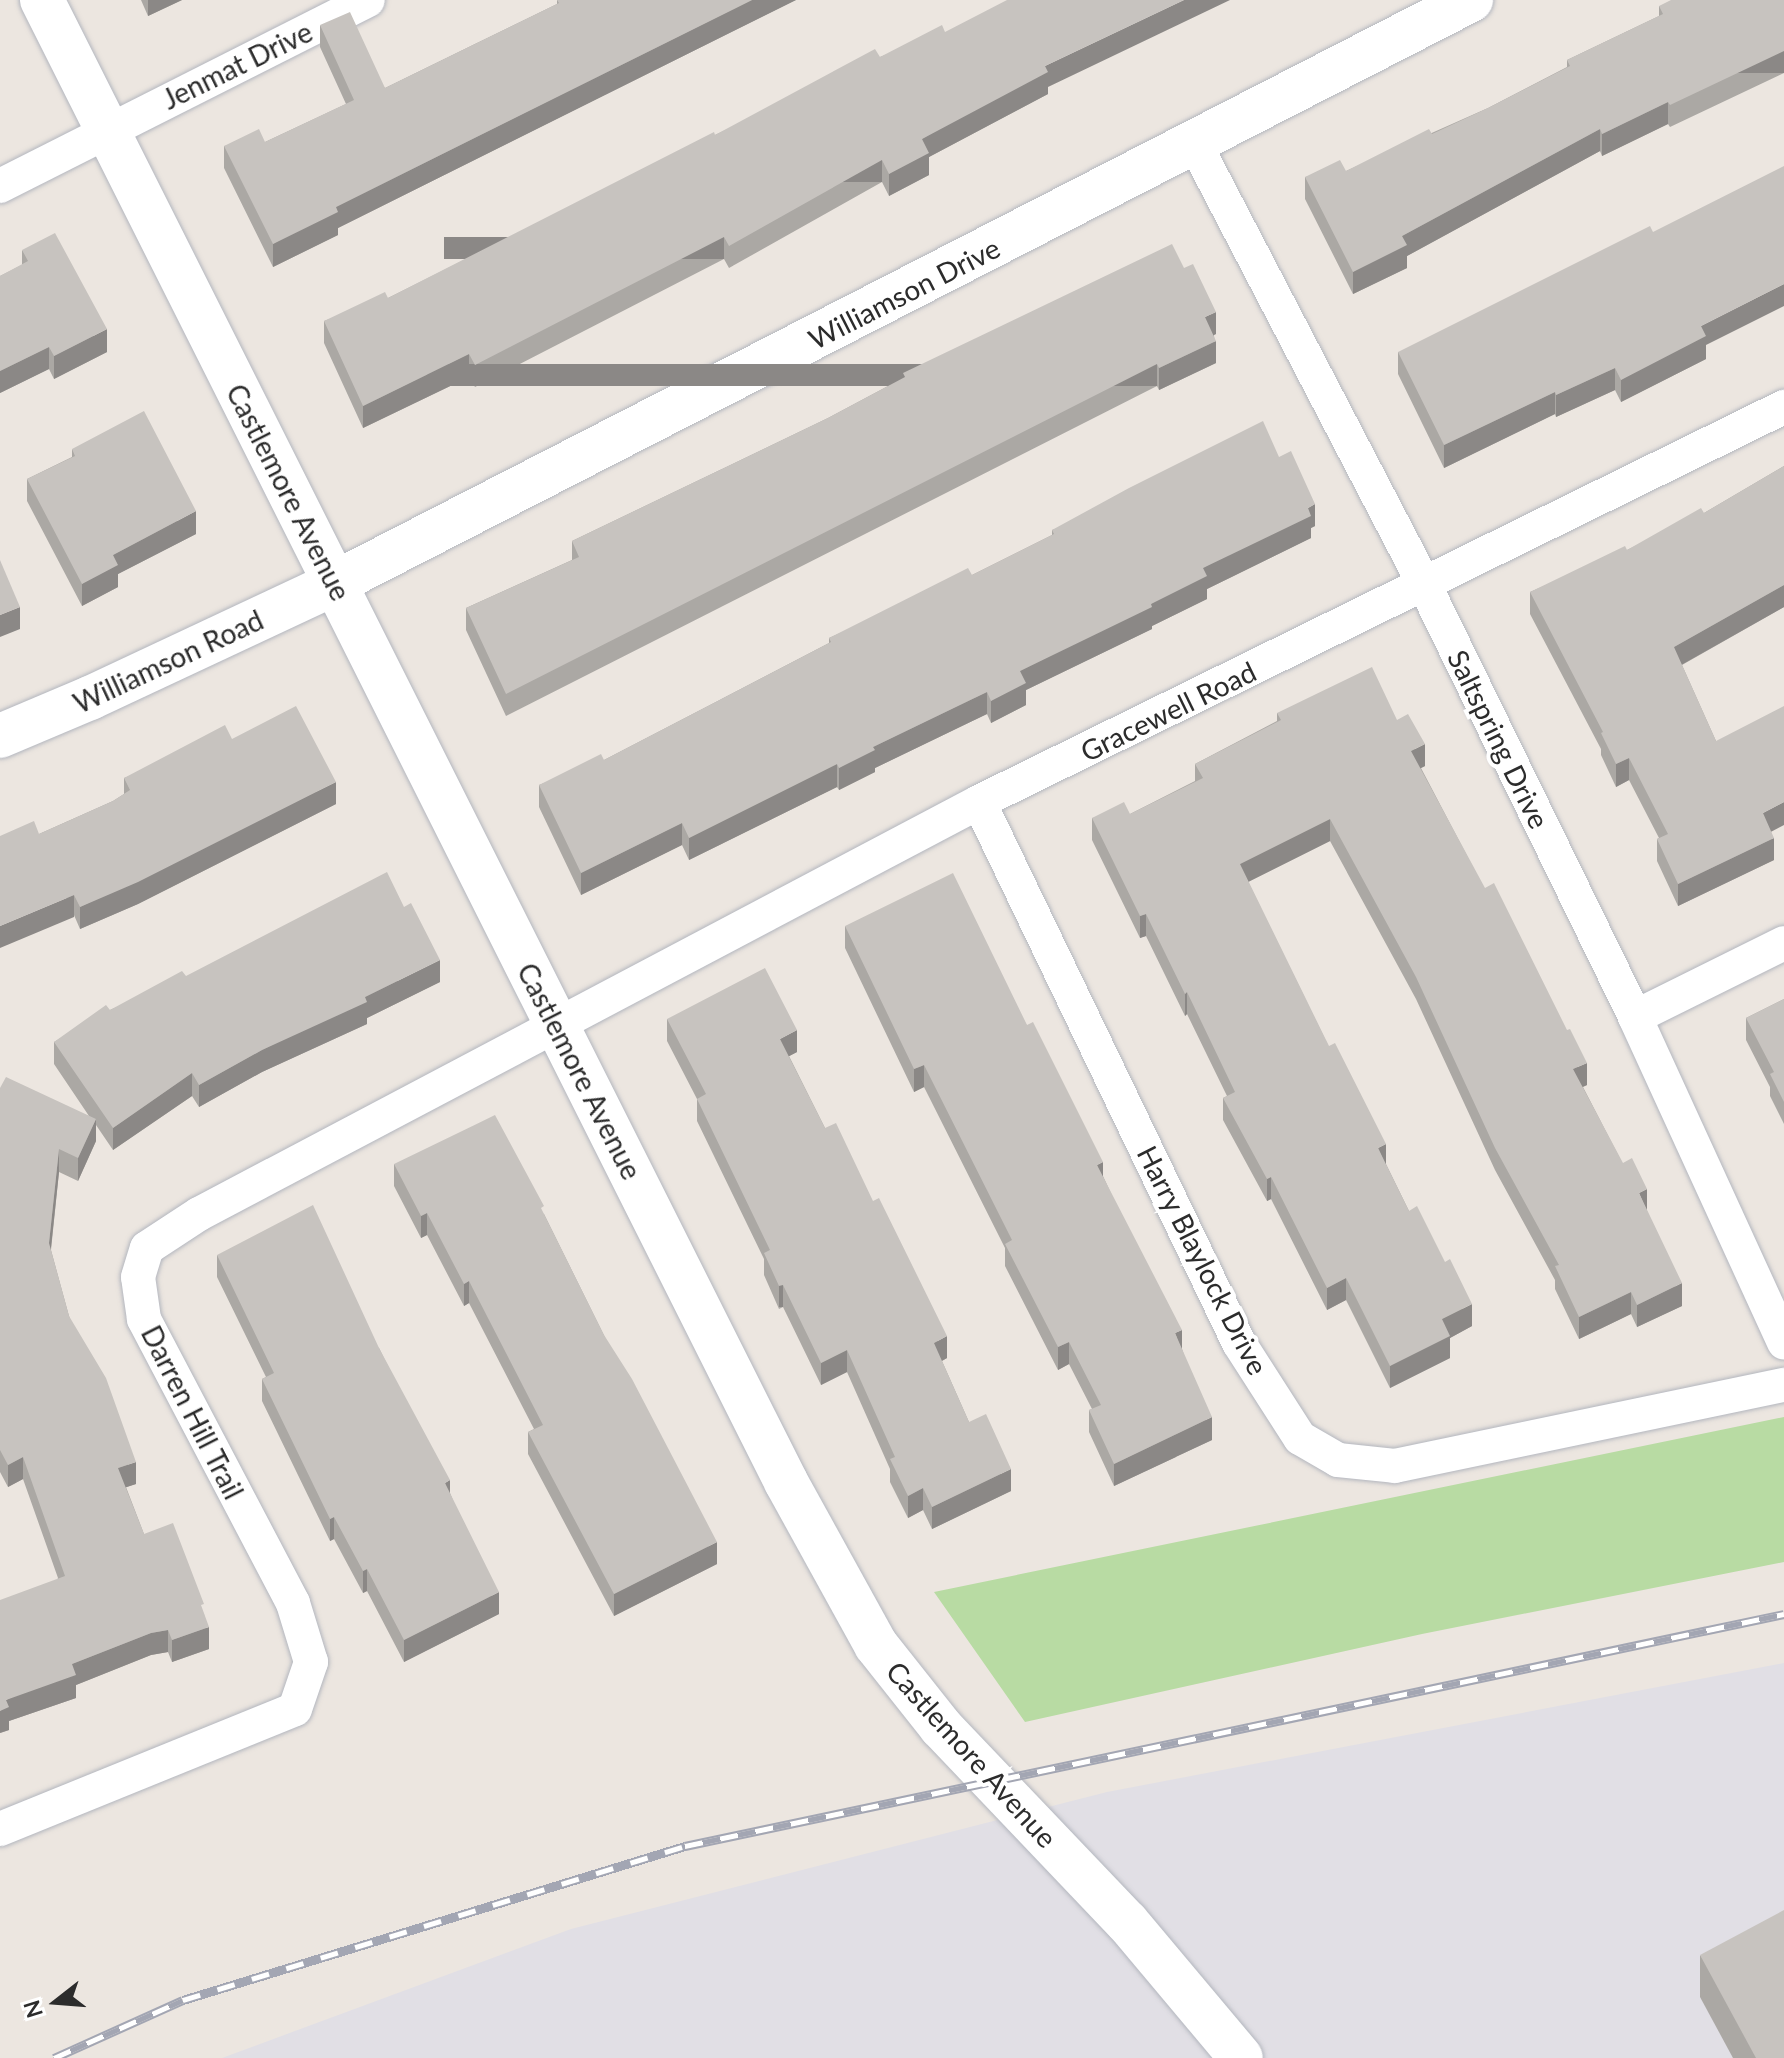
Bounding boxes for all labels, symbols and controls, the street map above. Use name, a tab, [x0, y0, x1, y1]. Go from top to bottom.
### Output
street label: Jenmat Drive	[157, 14, 317, 116]
street label: Williamson Drive	[803, 230, 1005, 356]
street label: Castlemore Avenue	[220, 378, 358, 606]
street label: Williamson Road	[68, 602, 268, 720]
street label: Saltspring Drive	[1441, 644, 1557, 834]
street label: Gracewell Road	[1075, 654, 1261, 768]
street label: Castlemore Avenue	[511, 957, 649, 1185]
street label: Harry Blaylock Drive	[1131, 1140, 1275, 1380]
street label: Darren Hill Trail	[135, 1319, 251, 1505]
street label: Castlemore Avenue	[879, 1654, 1065, 1854]
north arrow	[16, 1962, 96, 2042]
text: N	[17, 1997, 48, 2021]

